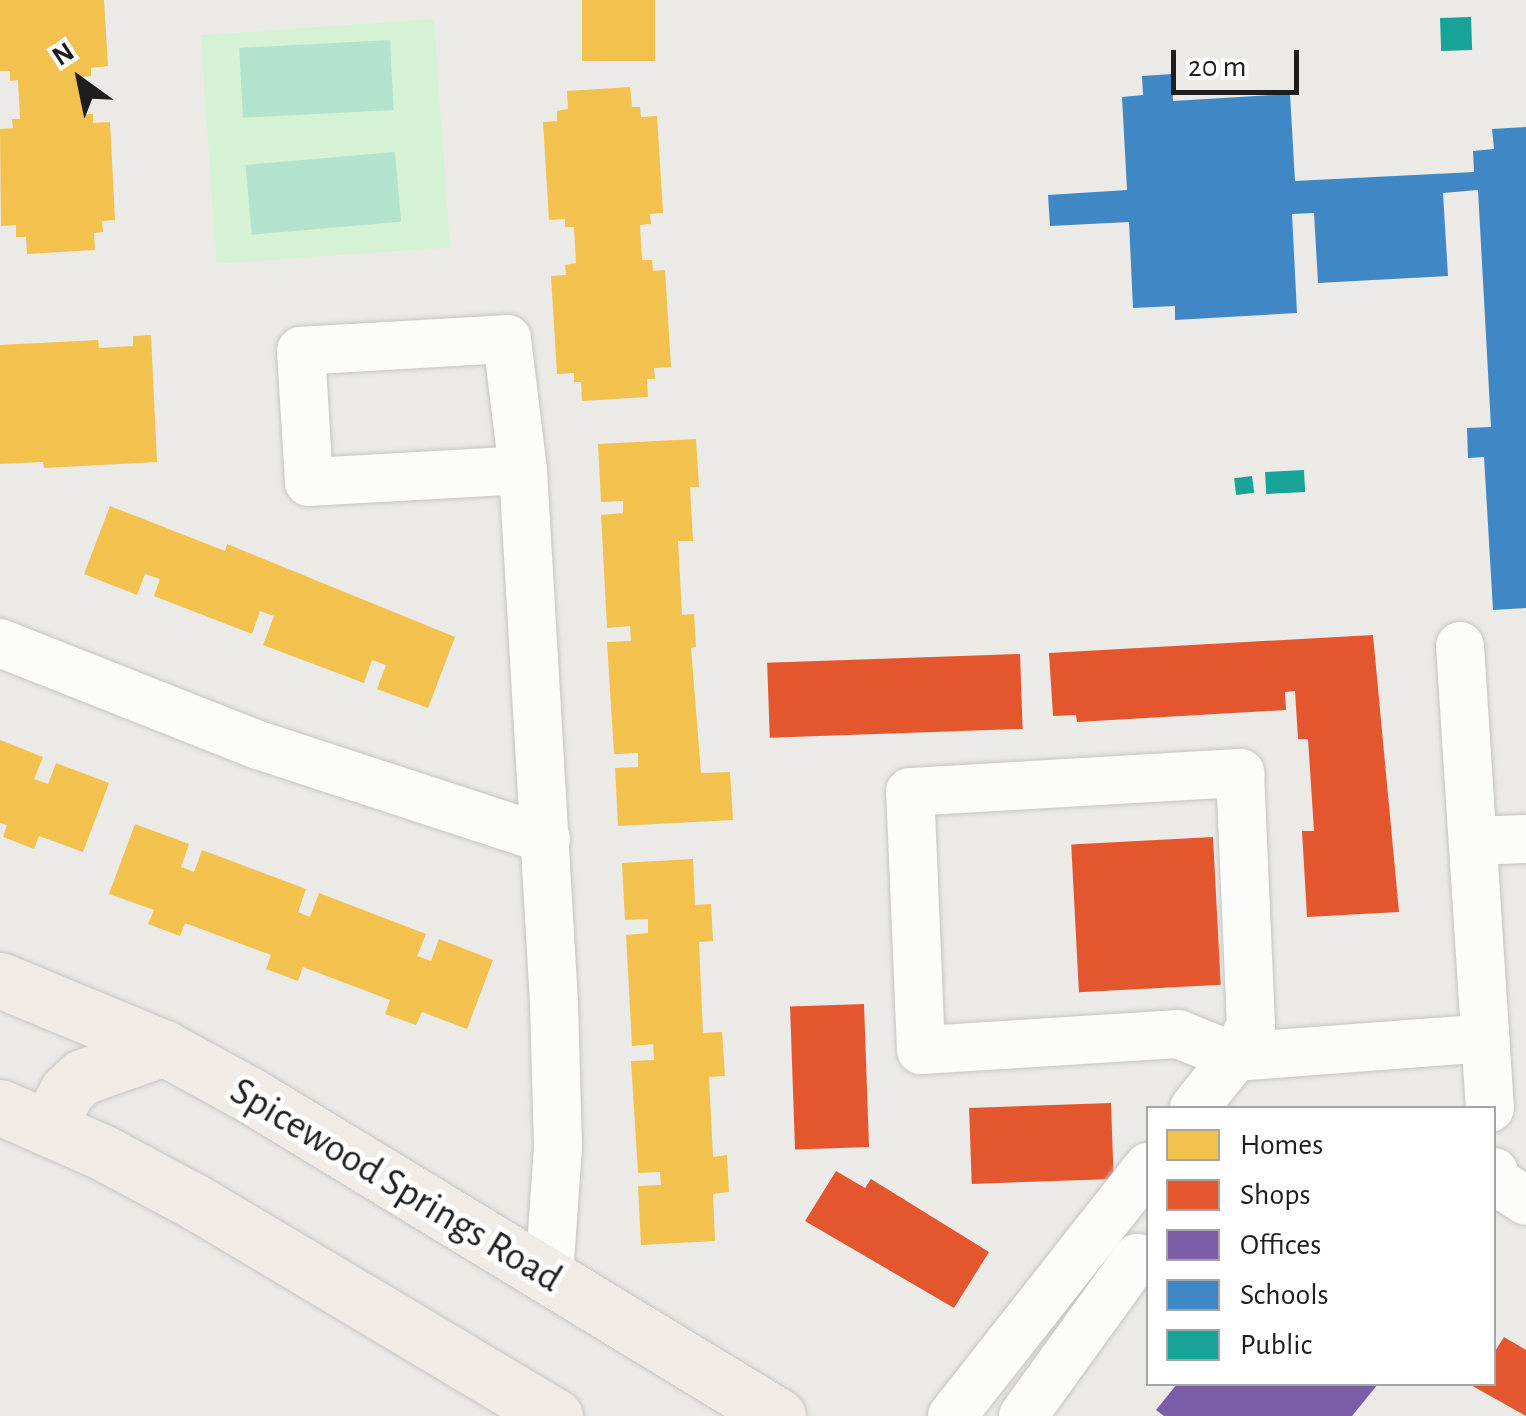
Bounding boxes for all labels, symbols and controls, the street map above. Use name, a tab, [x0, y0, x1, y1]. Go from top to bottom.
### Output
north arrow	[30, 30, 130, 130]
scale bar	[1176, 30, 1304, 92]
text: N	[48, 38, 79, 72]
text: 20 m	[1188, 52, 1246, 82]
street label: Spicewood Springs Road	[222, 1067, 570, 1303]
legend	[1146, 1106, 1496, 1386]
text: Homes	[1240, 1130, 1323, 1160]
text: Shops	[1240, 1180, 1311, 1210]
text: Offices	[1240, 1230, 1321, 1260]
text: Schools	[1240, 1280, 1329, 1310]
text: Public	[1240, 1330, 1312, 1360]

